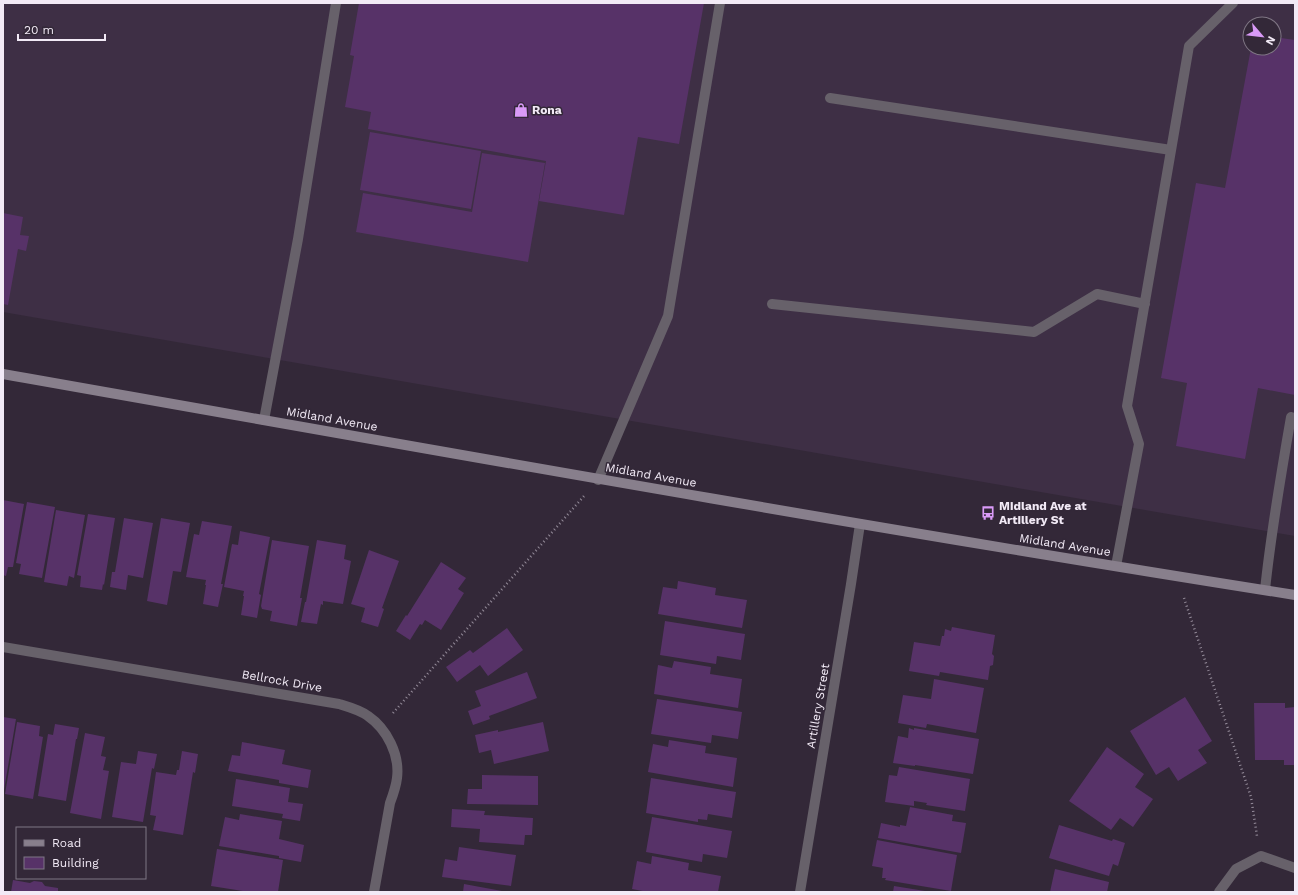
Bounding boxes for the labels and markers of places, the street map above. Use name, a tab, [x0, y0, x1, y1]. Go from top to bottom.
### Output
shop icon: Rona	[513, 102, 529, 118]
place label: Rona	[532, 103, 562, 117]
place label: Midland Ave at Artillery St	[999, 499, 1087, 527]
bus stop icon: Midland Ave at Artillery St	[980, 505, 996, 521]

